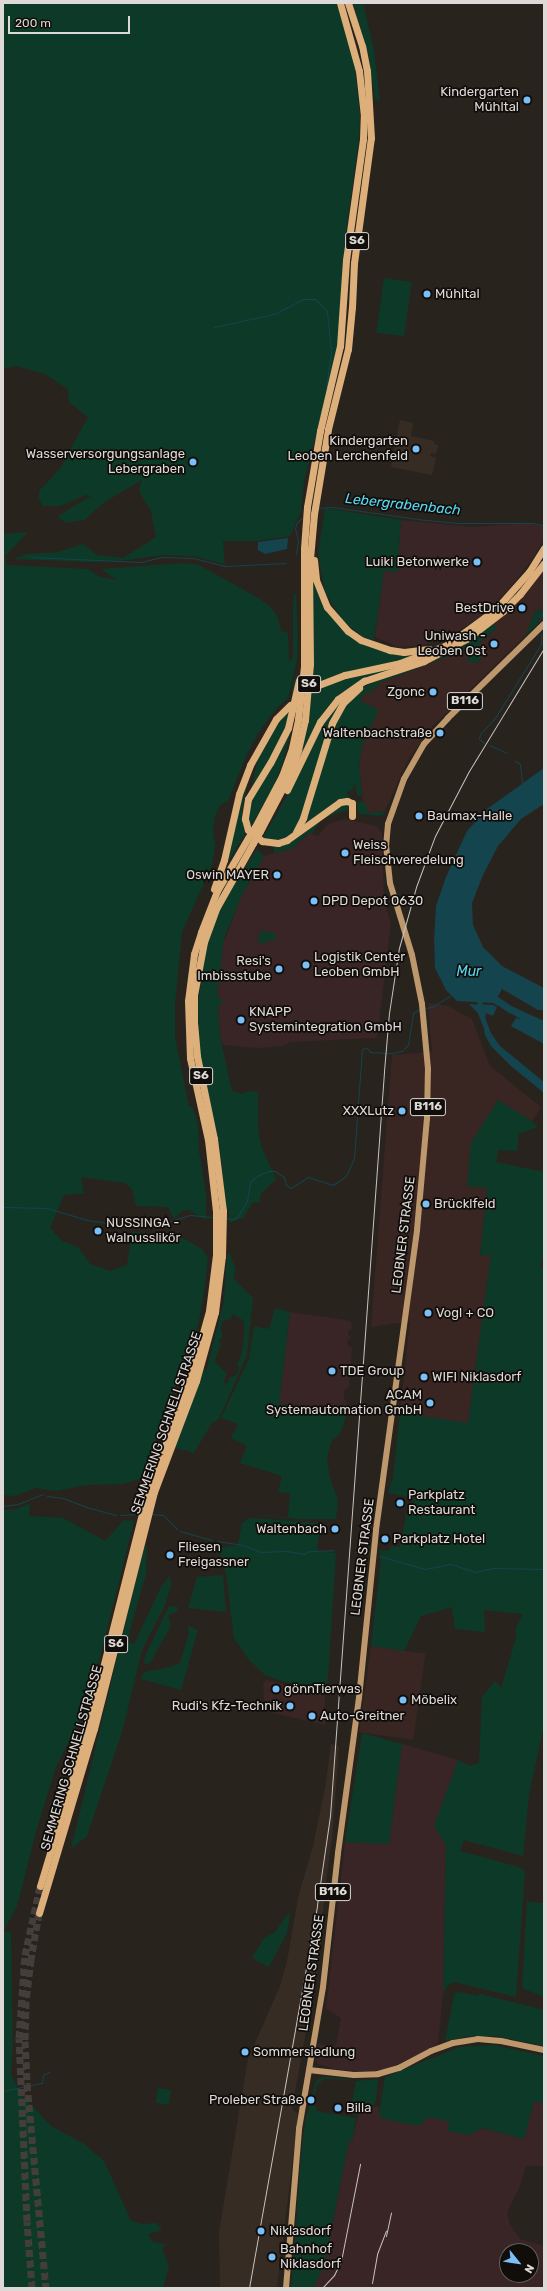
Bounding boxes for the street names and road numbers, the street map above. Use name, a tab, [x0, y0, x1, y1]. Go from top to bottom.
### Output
road number: S6	[345, 231, 369, 251]
road number: S6	[297, 674, 321, 694]
road number: B116	[446, 691, 484, 711]
road number: S6	[189, 1066, 213, 1086]
road number: B116	[409, 1097, 447, 1117]
street label: LEOBNER STRASSE	[389, 1176, 419, 1294]
street label: SEMMERING SCHNELLSTRASSE	[128, 1330, 206, 1516]
street label: LEOBNER STRASSE	[348, 1498, 378, 1616]
road number: S6	[104, 1634, 128, 1654]
street label: SEMMERING SCHNELLSTRASSE	[38, 1664, 106, 1852]
road number: B116	[314, 1882, 352, 1902]
street label: LEOBNER STRASSE	[296, 1914, 328, 2032]

